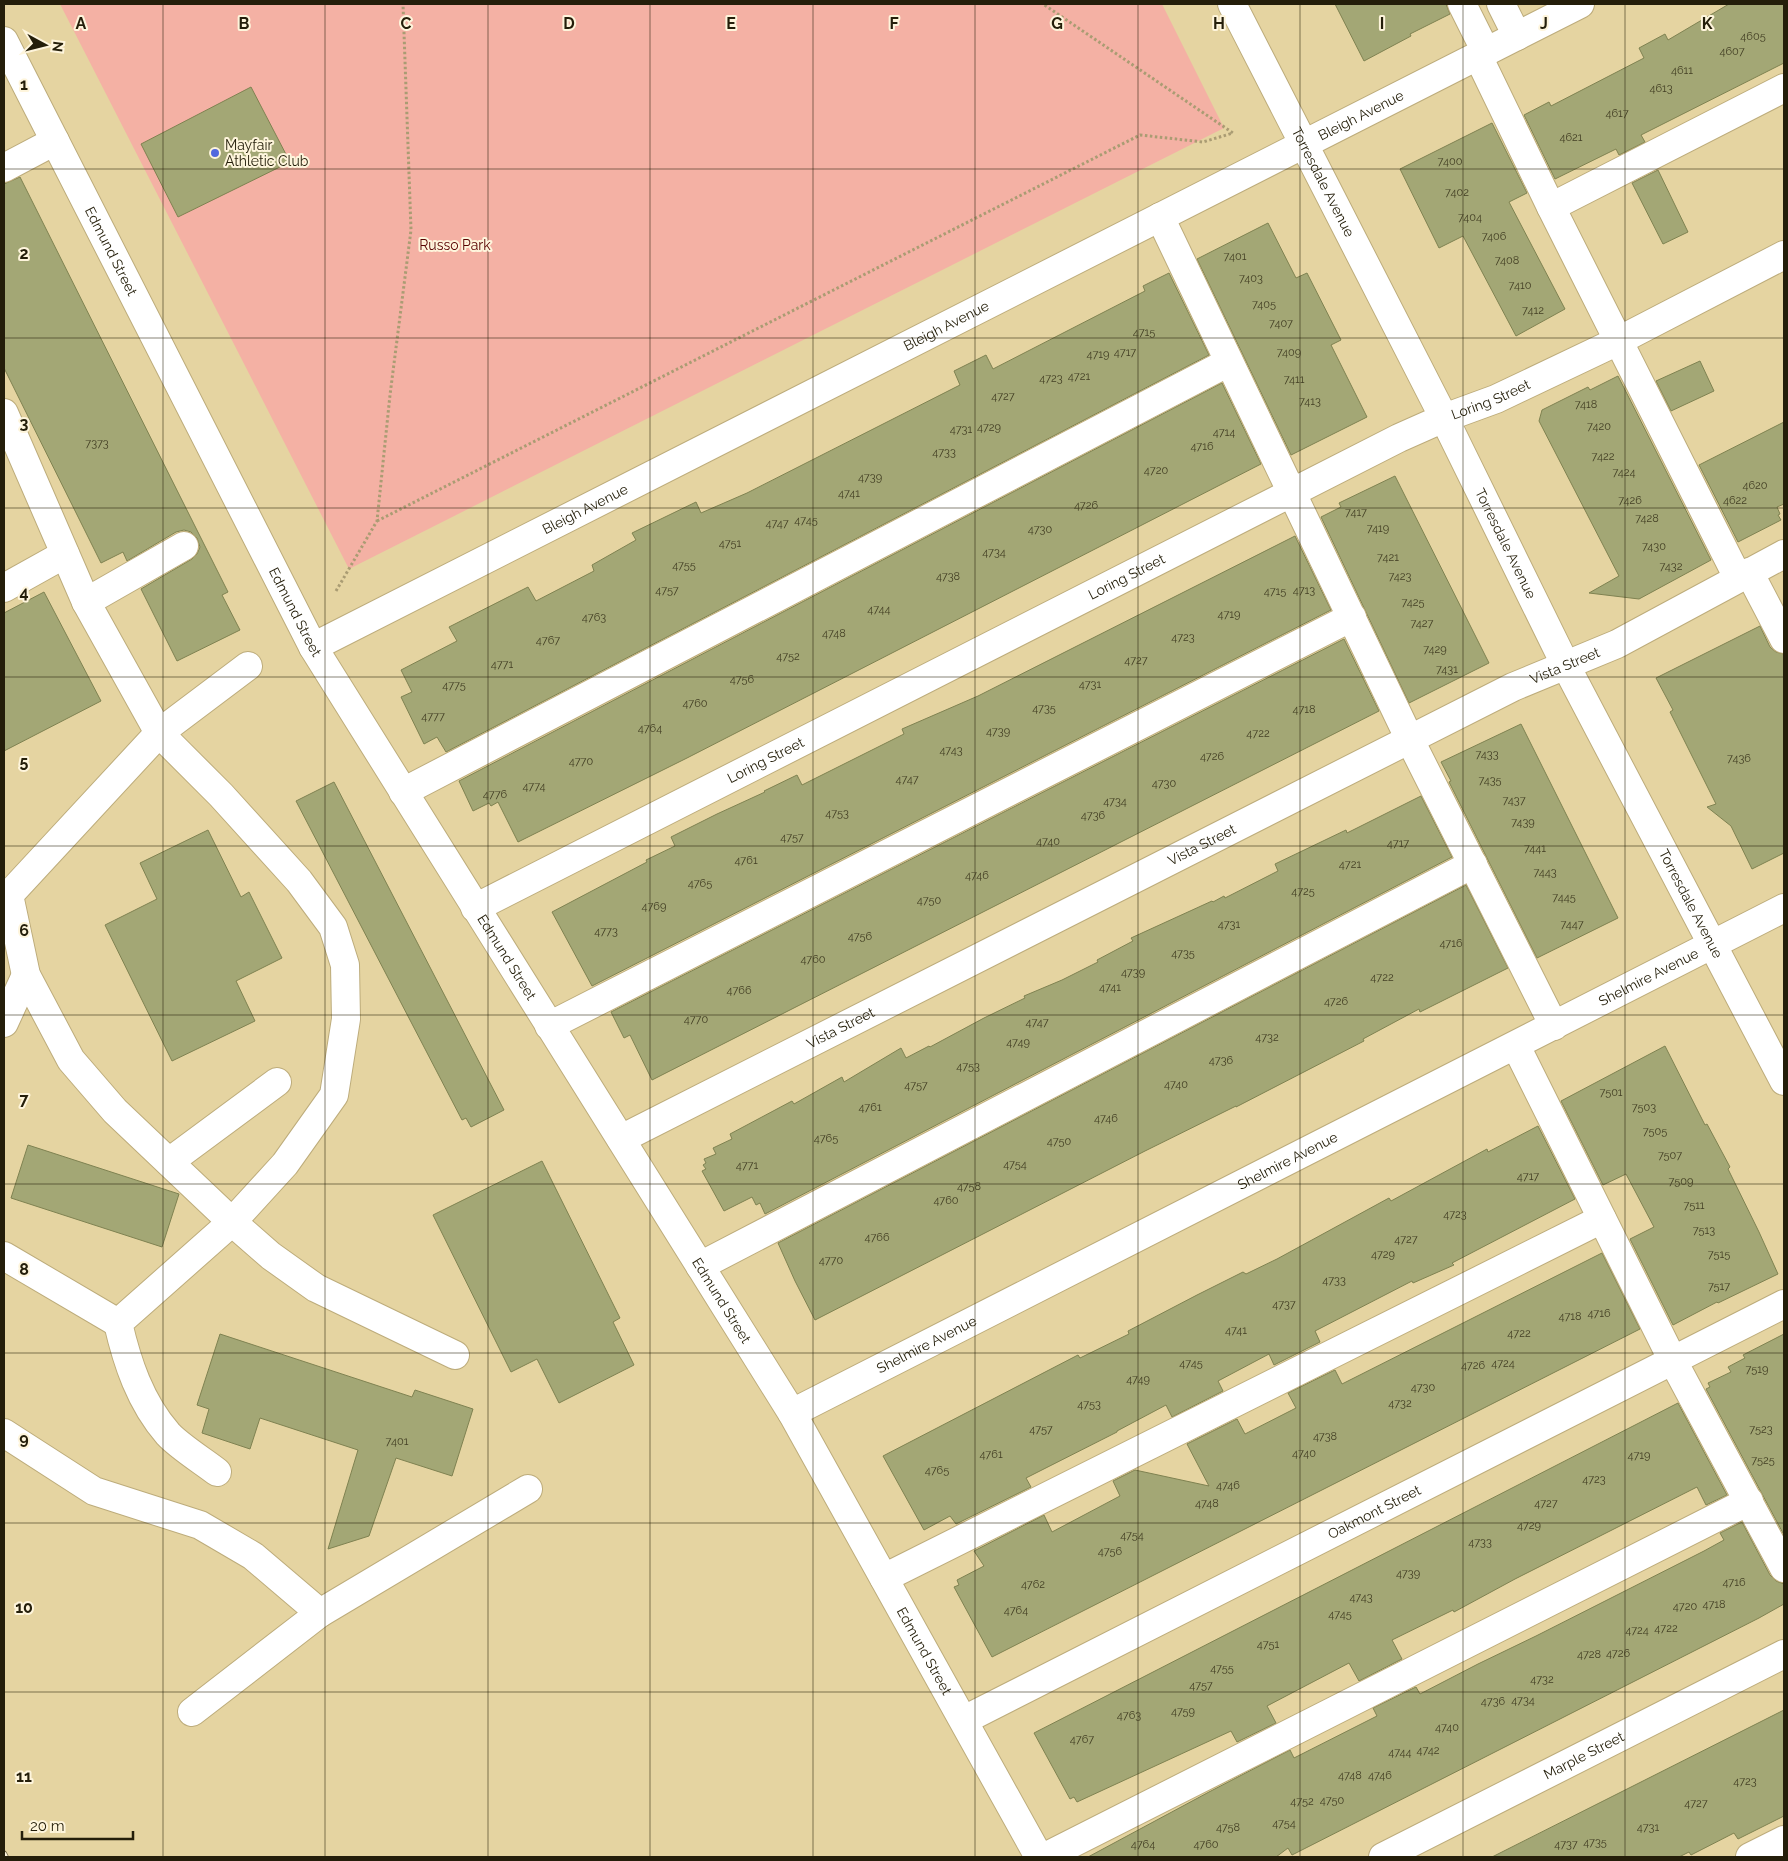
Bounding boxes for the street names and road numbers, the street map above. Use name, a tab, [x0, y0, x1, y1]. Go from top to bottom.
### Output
street label: Bleigh Avenue	[1315, 87, 1406, 144]
street label: Torresdale Avenue	[1289, 125, 1358, 239]
street label: Edmund Street	[82, 204, 141, 299]
street label: Bleigh Avenue	[901, 297, 991, 354]
street label: Loring Street	[1449, 376, 1533, 423]
street label: Bleigh Avenue	[540, 481, 630, 537]
street label: Torresdale Avenue	[1472, 486, 1540, 601]
street label: Loring Street	[1086, 550, 1168, 603]
street label: Edmund Street	[266, 565, 325, 660]
street label: Vista Street	[1527, 644, 1602, 687]
street label: Loring Street	[725, 734, 807, 786]
street label: Vista Street	[1165, 821, 1239, 869]
street label: Torresdale Avenue	[1656, 847, 1726, 961]
street label: Edmund Street	[474, 912, 540, 1003]
street label: Shelmire Avenue	[1596, 945, 1701, 1009]
street label: Vista Street	[804, 1004, 877, 1052]
street label: Shelmire Avenue	[1235, 1129, 1340, 1193]
street label: Edmund Street	[689, 1255, 754, 1346]
street label: Shelmire Avenue	[874, 1312, 979, 1377]
street label: Oakmont Street	[1325, 1482, 1424, 1542]
street label: Edmund Street	[894, 1604, 955, 1698]
street label: Marple Street	[1541, 1728, 1627, 1782]

